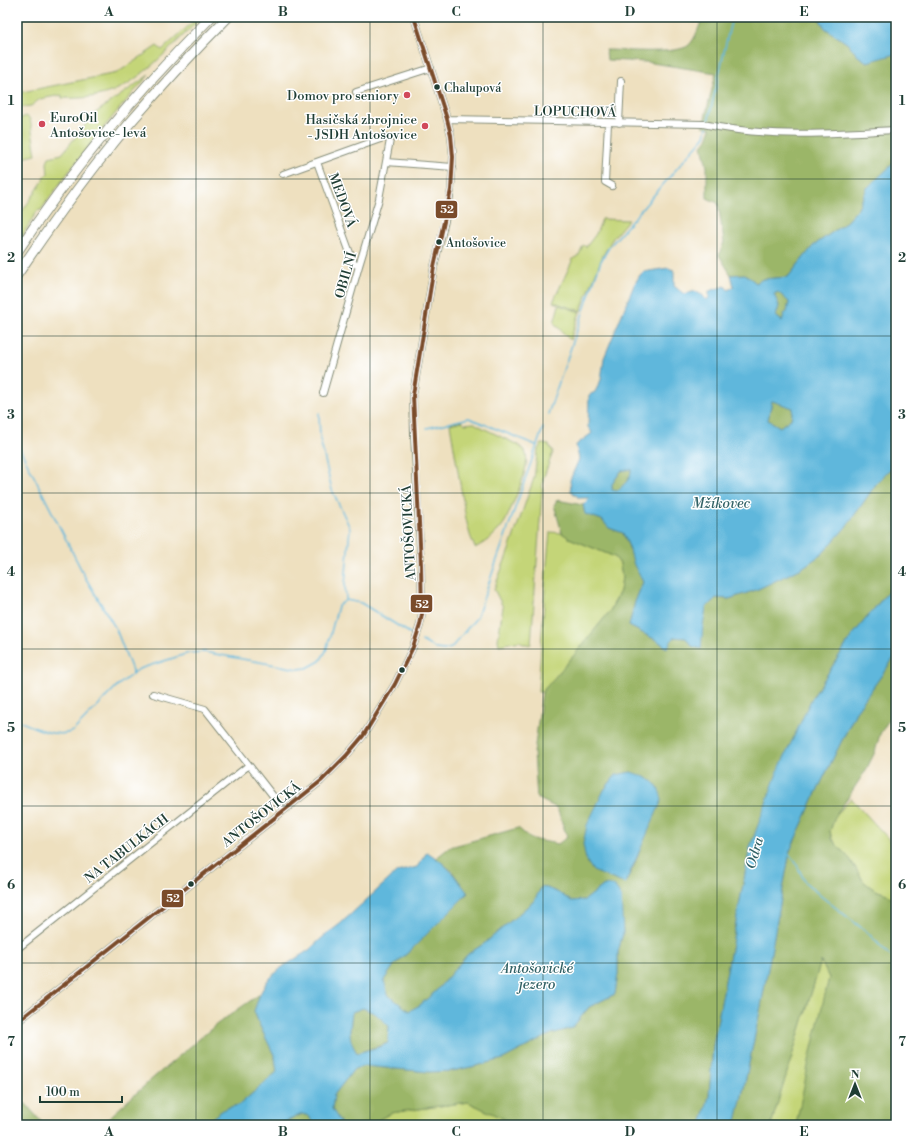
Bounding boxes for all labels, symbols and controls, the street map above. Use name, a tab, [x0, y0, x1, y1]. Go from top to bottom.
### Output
text: A	[103, 4, 114, 20]
text: B	[278, 4, 288, 20]
text: C	[451, 4, 461, 20]
text: D	[625, 4, 635, 20]
text: E	[799, 4, 809, 20]
place label: Chalupová	[444, 81, 502, 96]
marker: Chalupová	[432, 82, 442, 92]
place label: Domov pro seniory	[287, 88, 400, 104]
marker: Domov pro seniory	[402, 90, 412, 100]
text: 1	[8, 93, 15, 109]
text: 1	[899, 93, 906, 109]
street label: LOPUCHOVÁ	[534, 102, 617, 121]
place label: EuroOil Antošovice- levá	[49, 110, 147, 141]
place label: Hasičská zbrojnice - JSDH Antošovice	[305, 112, 417, 143]
marker: EuroOil Antošovice- levá	[37, 119, 47, 129]
marker: Hasičská zbrojnice - JSDH Antošovice	[420, 121, 430, 131]
street label: MEDOVÁ	[325, 171, 361, 231]
line badge: 52	[435, 200, 458, 219]
text: 52	[440, 203, 454, 217]
place label: Antošovice	[445, 236, 506, 251]
marker: Antošovice	[434, 237, 444, 247]
text: 2	[7, 250, 15, 266]
street label: OBILNÍ	[331, 250, 360, 300]
text: 2	[898, 250, 906, 266]
text: 3	[7, 407, 15, 423]
text: 3	[898, 407, 906, 423]
street label: ANTOŠOVICKÁ	[397, 484, 420, 582]
water label: Mžíkovec	[692, 495, 750, 513]
text: 4	[7, 564, 16, 580]
text: 4	[898, 564, 907, 580]
line badge: 52	[410, 594, 433, 613]
text: 52	[415, 598, 429, 612]
unlabelled marker	[397, 665, 407, 675]
text: 5	[7, 720, 15, 736]
text: 5	[898, 720, 906, 736]
street label: ANTOŠOVICKÁ	[218, 778, 305, 851]
street label: NA TABULKÁCH	[81, 810, 172, 887]
water label: Odra	[742, 835, 768, 871]
text: 6	[7, 877, 15, 893]
text: 6	[898, 877, 906, 893]
unlabelled marker	[186, 879, 196, 889]
line badge: 52	[161, 889, 184, 908]
text: 52	[166, 892, 180, 906]
water label: Antošovické jezero	[499, 960, 575, 994]
text: 7	[7, 1034, 15, 1050]
text: 7	[898, 1034, 906, 1050]
north arrow	[835, 1064, 875, 1104]
text: N	[851, 1068, 860, 1082]
scale bar	[40, 1078, 122, 1104]
text: 100 m	[46, 1085, 80, 1100]
text: A	[103, 1124, 114, 1140]
text: B	[278, 1124, 288, 1140]
text: C	[451, 1124, 461, 1140]
text: D	[625, 1124, 635, 1140]
text: E	[799, 1124, 809, 1140]

